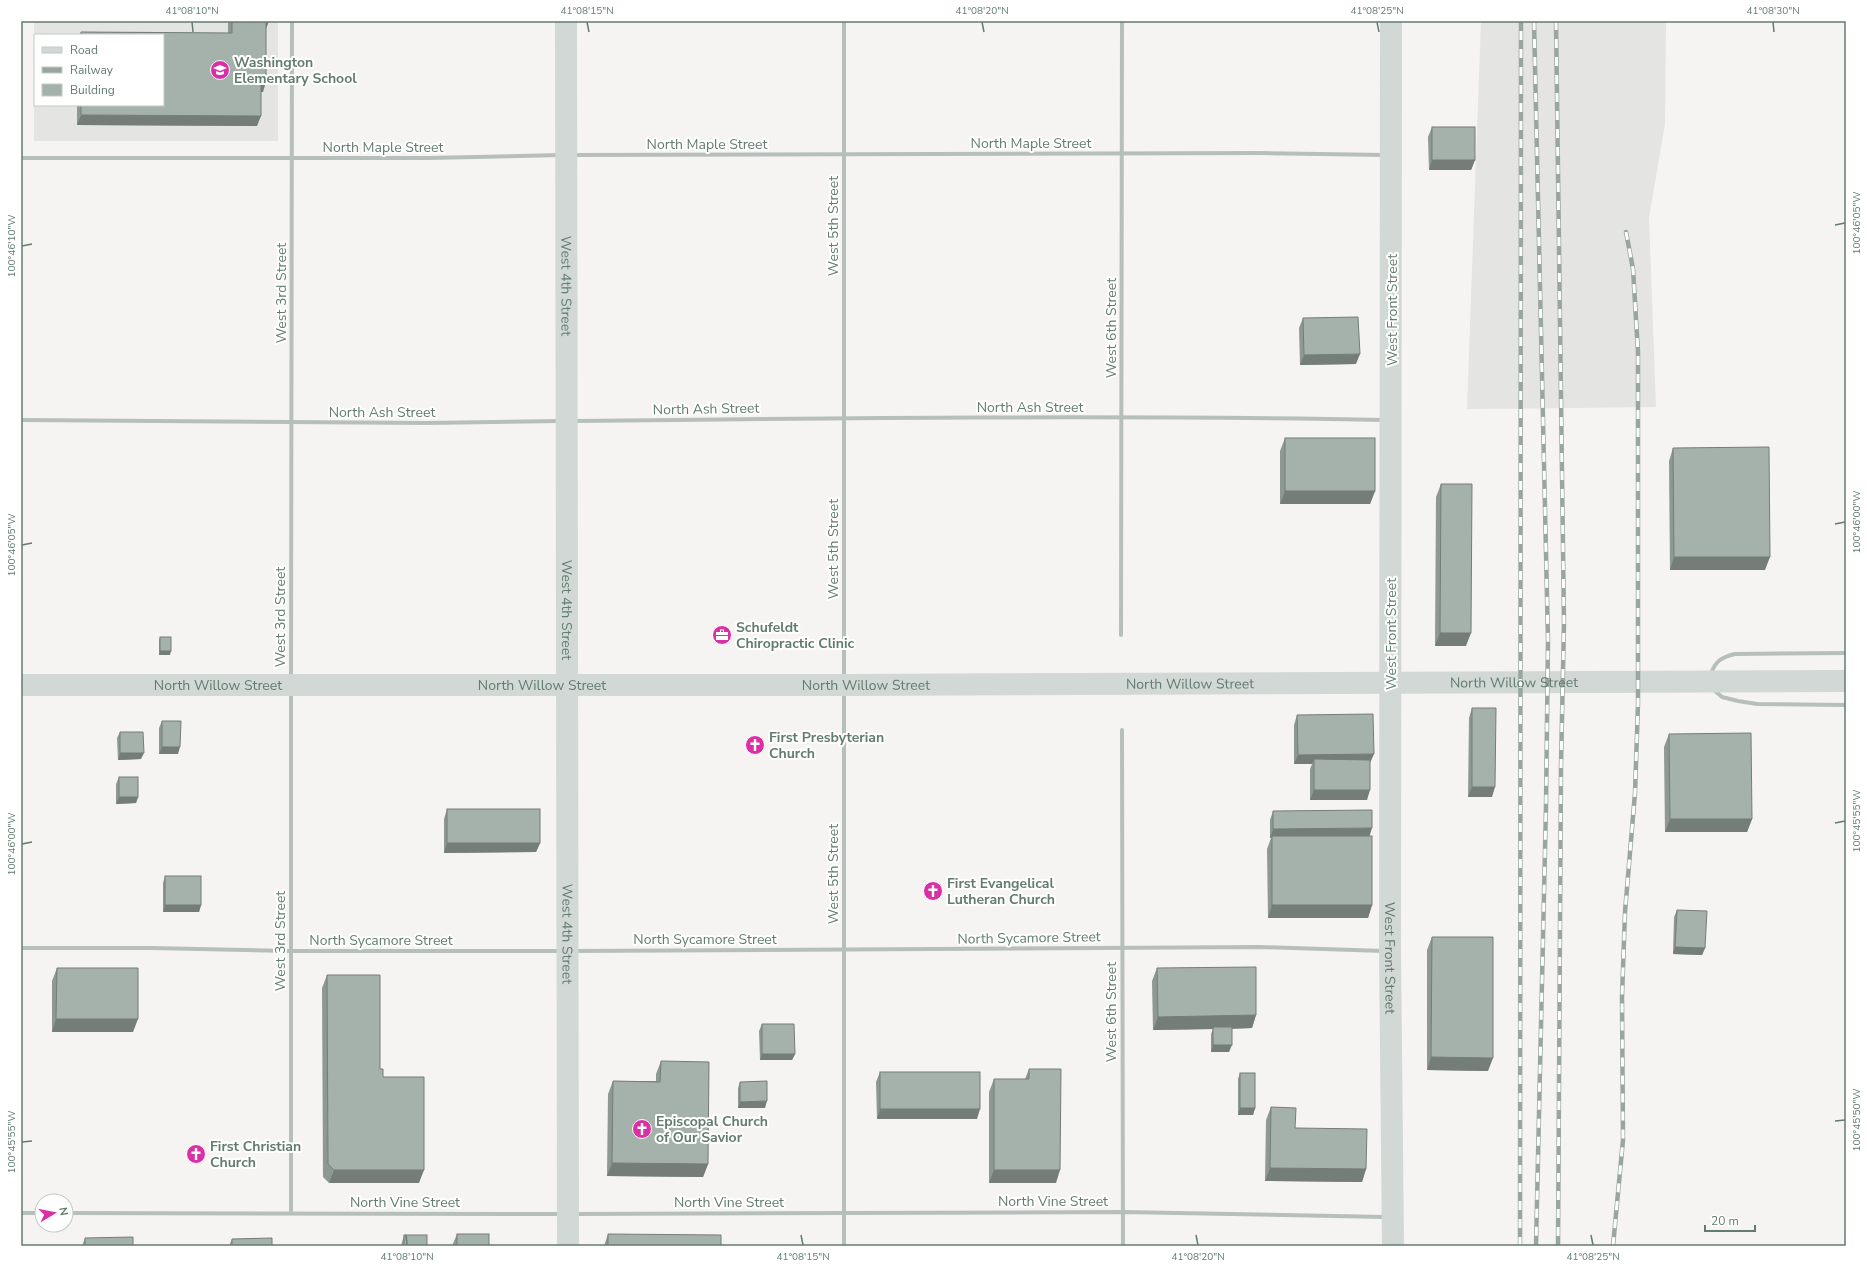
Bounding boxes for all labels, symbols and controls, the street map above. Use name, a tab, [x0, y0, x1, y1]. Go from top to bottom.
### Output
text: 41°08'10"N	[165, 4, 219, 18]
text: 41°08'15"N	[560, 4, 614, 18]
text: 41°08'20"N	[955, 4, 1009, 18]
text: 41°08'25"N	[1350, 4, 1404, 18]
text: 41°08'30"N	[1746, 4, 1800, 18]
legend	[34, 34, 164, 106]
text: Road	[70, 42, 98, 58]
place label: Washington Elementary School	[234, 53, 357, 88]
school or university icon: Washington Elementary School	[209, 59, 231, 81]
text: Railway	[70, 62, 114, 78]
text: Building	[70, 82, 115, 98]
street label: North Maple Street	[971, 134, 1092, 153]
street label: North Maple Street	[647, 135, 768, 154]
street label: North Maple Street	[323, 138, 444, 157]
street label: West 5th Street	[824, 176, 843, 276]
text: 100°46'05"W	[1850, 192, 1864, 254]
text: 100°46'10"W	[5, 215, 19, 277]
street label: West 4th Street	[557, 236, 576, 336]
street label: West 3rd Street	[272, 243, 291, 343]
street label: West Front Street	[1383, 254, 1402, 366]
street label: West 6th Street	[1102, 278, 1121, 378]
street label: North Ash Street	[977, 398, 1083, 417]
street label: North Ash Street	[653, 399, 760, 419]
street label: North Ash Street	[329, 403, 435, 422]
text: 100°46'00"W	[1850, 491, 1864, 553]
street label: West 5th Street	[824, 499, 843, 599]
text: 100°46'05"W	[5, 514, 19, 576]
street label: West 4th Street	[557, 560, 577, 660]
street label: West 3rd Street	[271, 567, 290, 667]
street label: West Front Street	[1382, 578, 1401, 690]
place label: Schufeldt Chiropractic Clinic	[736, 618, 854, 653]
office icon: Schufeldt Chiropractic Clinic	[711, 624, 733, 646]
street label: North Willow Street	[1450, 673, 1578, 692]
street label: North Willow Street	[1126, 674, 1254, 693]
street label: North Willow Street	[802, 675, 930, 695]
street label: North Willow Street	[154, 676, 282, 695]
street label: North Willow Street	[478, 676, 606, 695]
place label: First Presbyterian Church	[769, 728, 884, 763]
church icon: First Presbyterian Church	[744, 734, 766, 756]
text: 100°45'55"W	[1850, 790, 1864, 852]
text: 100°46'00"W	[5, 813, 19, 875]
street label: West 5th Street	[824, 824, 843, 924]
place label: First Evangelical Lutheran Church	[947, 874, 1055, 909]
church icon: First Evangelical Lutheran Church	[922, 880, 944, 902]
street label: West 4th Street	[558, 884, 577, 984]
street label: West 3rd Street	[271, 891, 290, 991]
street label: West Front Street	[1380, 902, 1400, 1014]
street label: North Sycamore Street	[957, 927, 1101, 949]
street label: North Sycamore Street	[633, 930, 777, 949]
street label: North Sycamore Street	[309, 931, 453, 950]
street label: West 6th Street	[1102, 962, 1121, 1062]
text: 100°45'50"W	[1850, 1089, 1864, 1151]
text: 100°45'55"W	[5, 1111, 19, 1173]
place label: Episcopal Church of Our Savior	[656, 1112, 768, 1147]
church icon: Episcopal Church of Our Savior	[631, 1118, 653, 1140]
place label: First Christian Church	[210, 1137, 301, 1172]
church icon: First Christian Church	[185, 1143, 207, 1165]
street label: North Vine Street	[998, 1192, 1108, 1211]
north arrow	[34, 1193, 74, 1233]
street label: North Vine Street	[350, 1193, 460, 1212]
street label: North Vine Street	[674, 1193, 784, 1212]
text: N	[55, 1206, 71, 1217]
scale bar	[1705, 1207, 1755, 1233]
text: 20 m	[1711, 1213, 1739, 1229]
text: 41°08'10"N	[380, 1250, 434, 1264]
text: 41°08'15"N	[776, 1250, 830, 1264]
text: 41°08'20"N	[1171, 1250, 1225, 1264]
text: 41°08'25"N	[1566, 1250, 1620, 1264]

